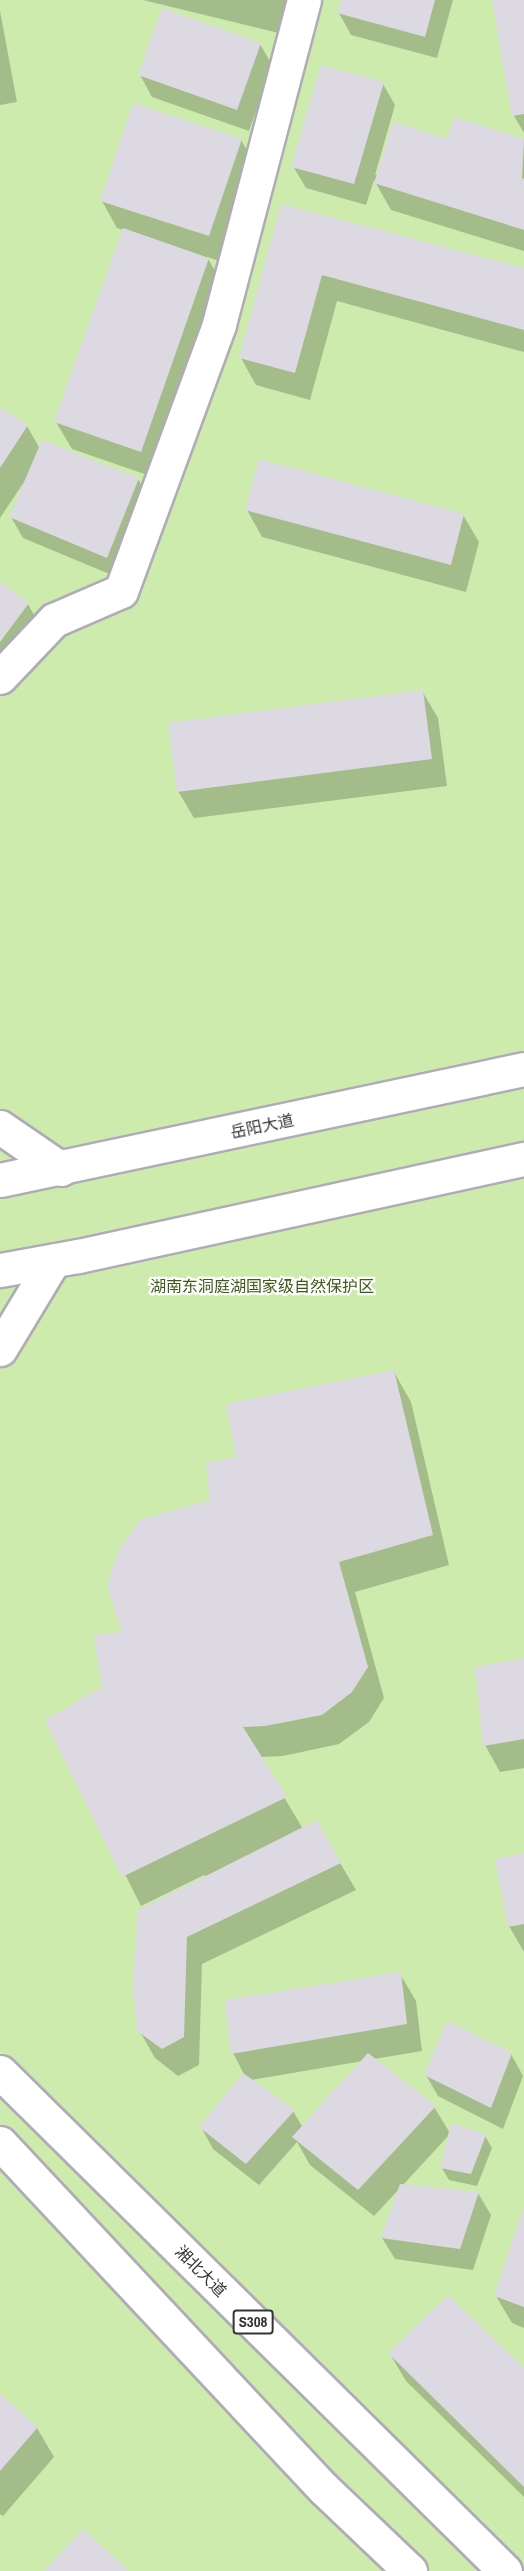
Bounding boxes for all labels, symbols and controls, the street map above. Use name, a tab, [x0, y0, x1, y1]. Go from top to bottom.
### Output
street label: 岳阳大道	[229, 1110, 295, 1142]
park label: 湖南东洞庭湖国家级自然保护区	[150, 1276, 374, 1296]
street label: 湘北大道	[172, 2242, 230, 2300]
road number: S308	[232, 2310, 274, 2334]

